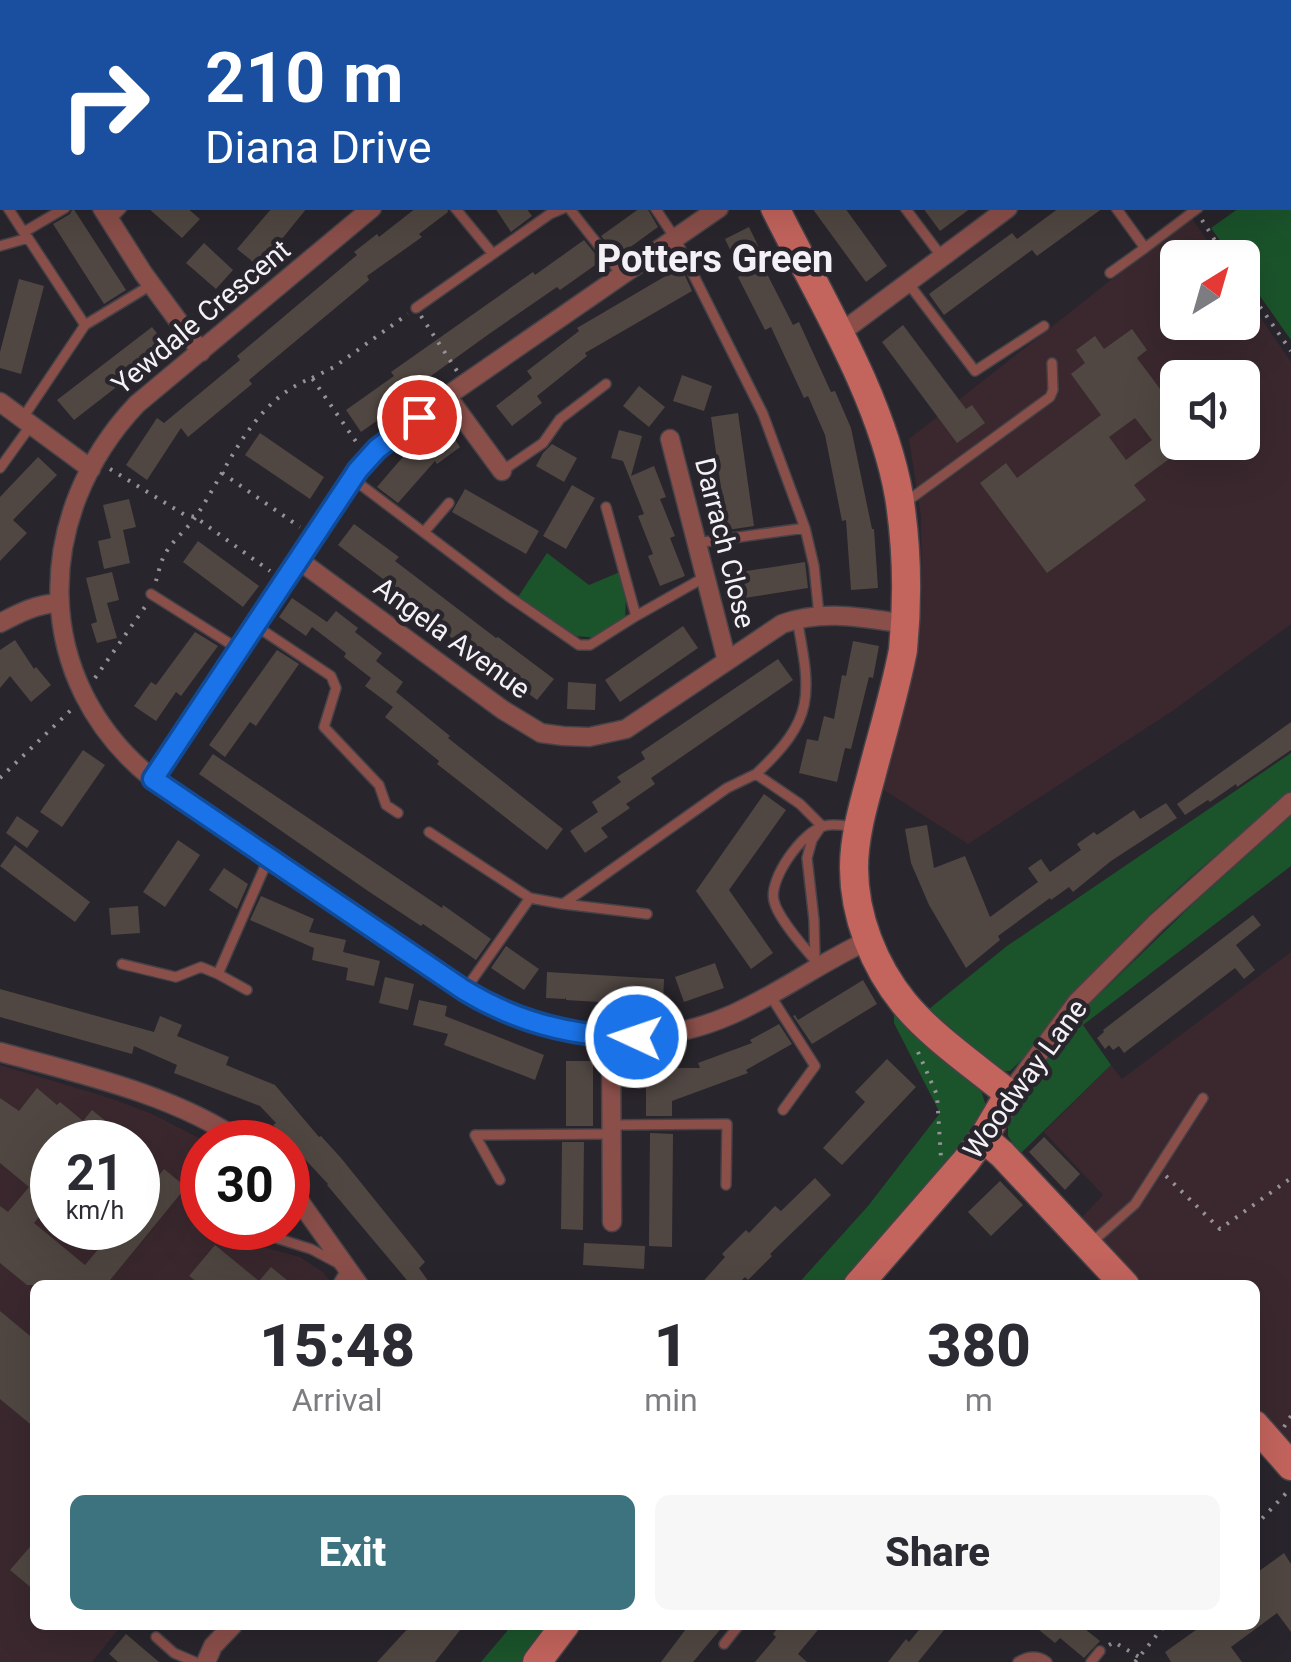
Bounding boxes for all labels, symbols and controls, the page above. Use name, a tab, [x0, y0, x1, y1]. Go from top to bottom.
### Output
text: 210 m	[205, 37, 404, 119]
icon: right	[40, 40, 170, 170]
text: Diana Drive	[205, 121, 432, 174]
street label: Yewdale Crescent	[105, 233, 297, 401]
district label: Potters Green	[597, 237, 833, 281]
north arrow	[1160, 240, 1260, 340]
map controls	[1160, 240, 1260, 460]
button: sound	[1160, 360, 1260, 460]
pin	[377, 375, 462, 460]
icon: arrive	[392, 390, 447, 445]
street label: Darrach Close	[688, 454, 762, 632]
street label: Angela Avenue	[368, 570, 536, 706]
position arrow	[584, 985, 688, 1089]
street label: Woodway Lane	[956, 993, 1094, 1165]
speed limit sign: 30	[180, 1120, 310, 1250]
text: 21	[66, 1144, 124, 1202]
text: km/h	[66, 1196, 124, 1225]
text: 15:48	[259, 1310, 415, 1381]
text: 1	[654, 1310, 688, 1381]
text: 380	[927, 1310, 1031, 1381]
text: Arrival	[292, 1381, 383, 1419]
text: min	[644, 1381, 698, 1419]
text: m	[965, 1381, 993, 1419]
button: Exit	[70, 1495, 635, 1610]
button: Share	[655, 1495, 1220, 1610]

